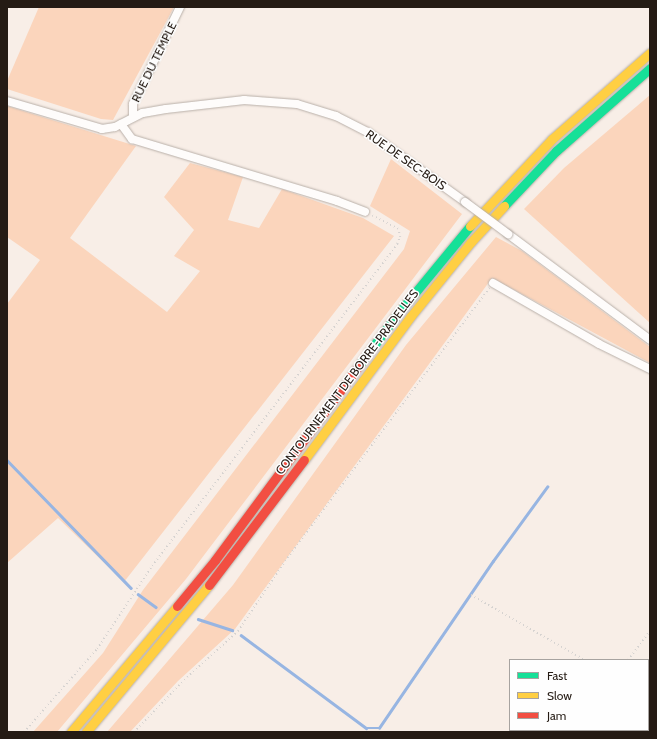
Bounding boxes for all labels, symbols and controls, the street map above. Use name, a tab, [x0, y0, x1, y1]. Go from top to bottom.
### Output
street label: RUE DU TEMPLE	[128, 19, 180, 105]
street label: RUE DE SEC-BOIS	[363, 127, 449, 193]
street label: CONTOURNEMENT DE BORRE-PRADELLES	[273, 287, 421, 477]
legend	[509, 659, 649, 731]
text: Fast	[547, 668, 567, 683]
text: Slow	[547, 688, 572, 703]
text: Jam	[547, 708, 566, 723]

